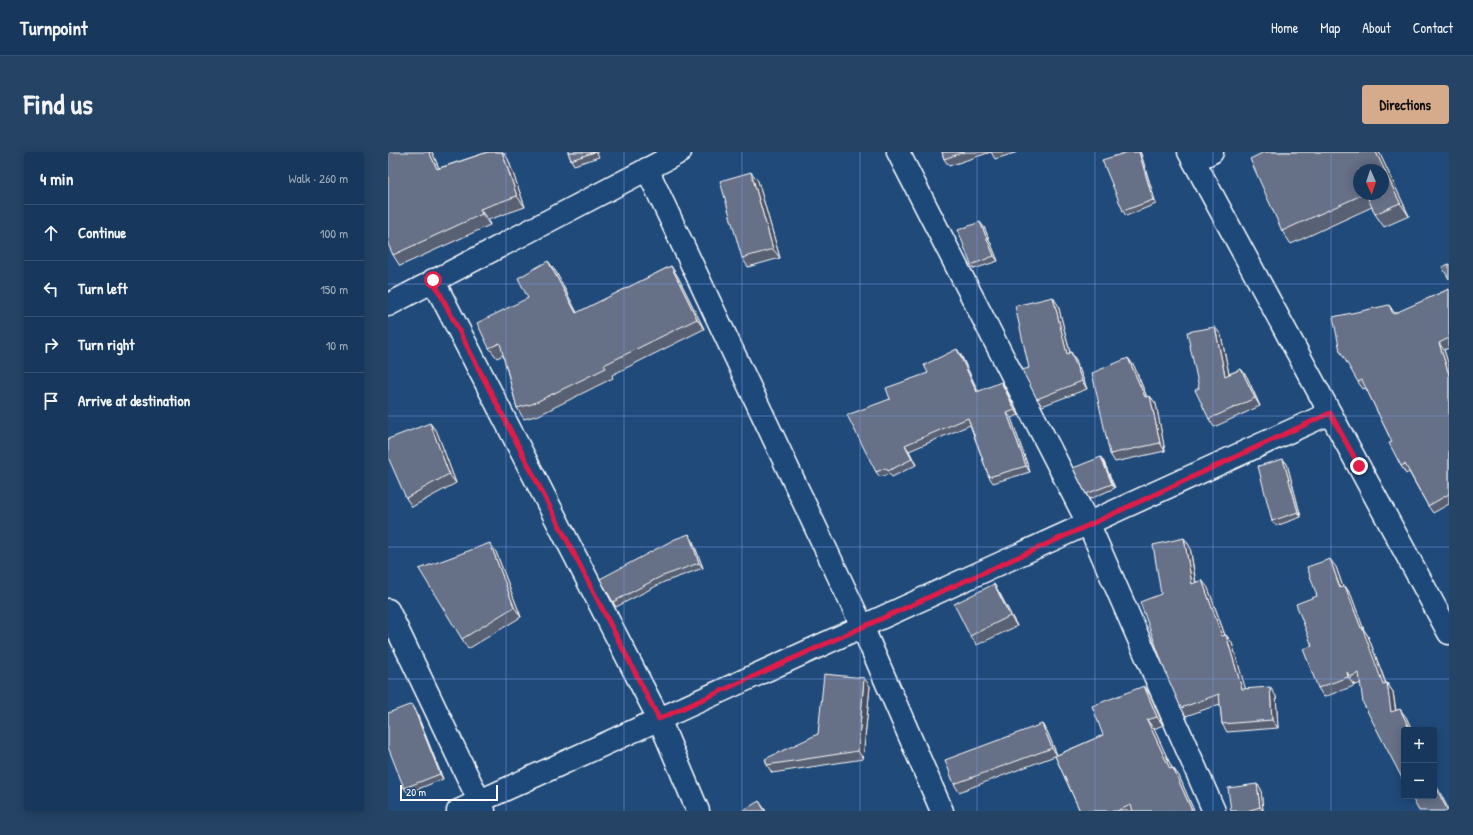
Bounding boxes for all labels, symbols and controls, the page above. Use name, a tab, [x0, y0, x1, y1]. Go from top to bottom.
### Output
text: Turnpoint	[20, 15, 88, 41]
text: Home	[1271, 18, 1298, 37]
text: Map	[1320, 18, 1340, 37]
text: About	[1362, 18, 1391, 37]
text: Contact	[1413, 18, 1453, 37]
text: Find us	[24, 85, 93, 123]
button: Directions	[1362, 85, 1449, 124]
north arrow	[1353, 164, 1389, 200]
text: 4 min	[40, 167, 73, 190]
text: Walk · 260 m	[289, 169, 348, 187]
icon: ahead	[40, 222, 62, 244]
text: Continue	[78, 222, 126, 243]
text: 100 m	[320, 224, 348, 242]
route start	[424, 271, 442, 289]
icon: left	[40, 278, 62, 300]
text: Turn left	[78, 278, 128, 299]
text: 150 m	[320, 280, 348, 298]
icon: right	[40, 334, 62, 356]
text: Turn right	[78, 334, 134, 355]
text: 10 m	[326, 336, 348, 354]
icon: arrive	[40, 390, 62, 412]
text: Arrive at destination	[78, 390, 190, 411]
route end	[1350, 457, 1368, 475]
map controls	[1401, 727, 1437, 799]
button: +	[1401, 727, 1437, 763]
button: −	[1401, 763, 1437, 799]
scale bar	[400, 783, 498, 802]
text: 20 m	[406, 785, 426, 799]

